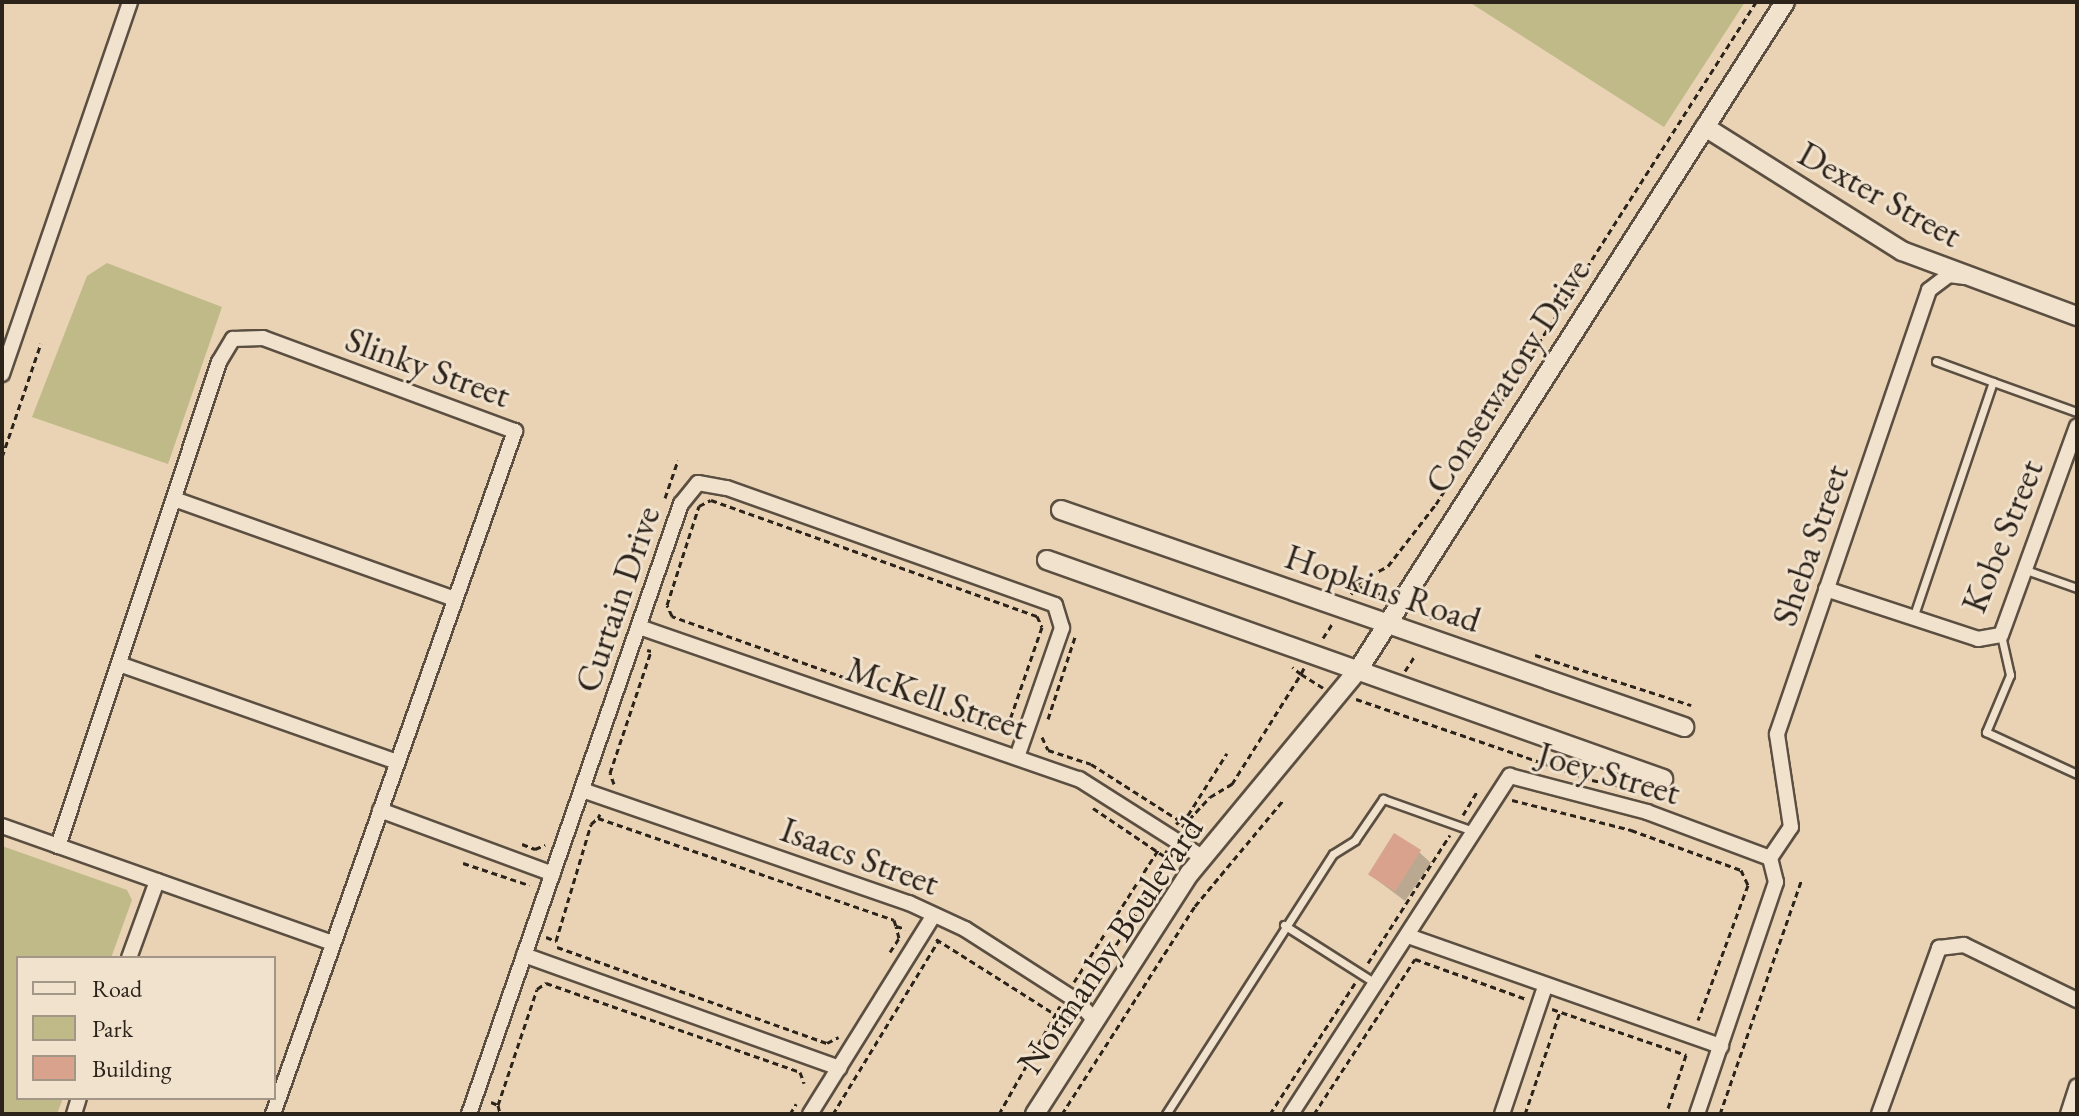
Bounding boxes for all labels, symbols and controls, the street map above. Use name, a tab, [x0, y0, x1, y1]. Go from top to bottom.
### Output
street label: Dexter Street	[1791, 132, 1969, 256]
street label: Conservatory Drive	[1415, 251, 1599, 501]
street label: Slinky Street	[340, 317, 516, 417]
street label: Kobe Street	[1952, 453, 2052, 619]
street label: Sheba Street	[1762, 459, 1858, 631]
street label: Curtain Drive	[565, 500, 669, 698]
street label: Hopkins Road	[1280, 534, 1486, 642]
street label: McKell Street	[841, 647, 1033, 749]
street label: Joey Street	[1533, 732, 1685, 814]
street label: Isaacs Street	[775, 807, 945, 905]
street label: Normanby Boulevard	[1008, 808, 1212, 1082]
legend	[16, 956, 276, 1100]
text: Road	[92, 973, 142, 1004]
text: Park	[92, 1013, 133, 1044]
text: Building	[92, 1053, 172, 1084]

